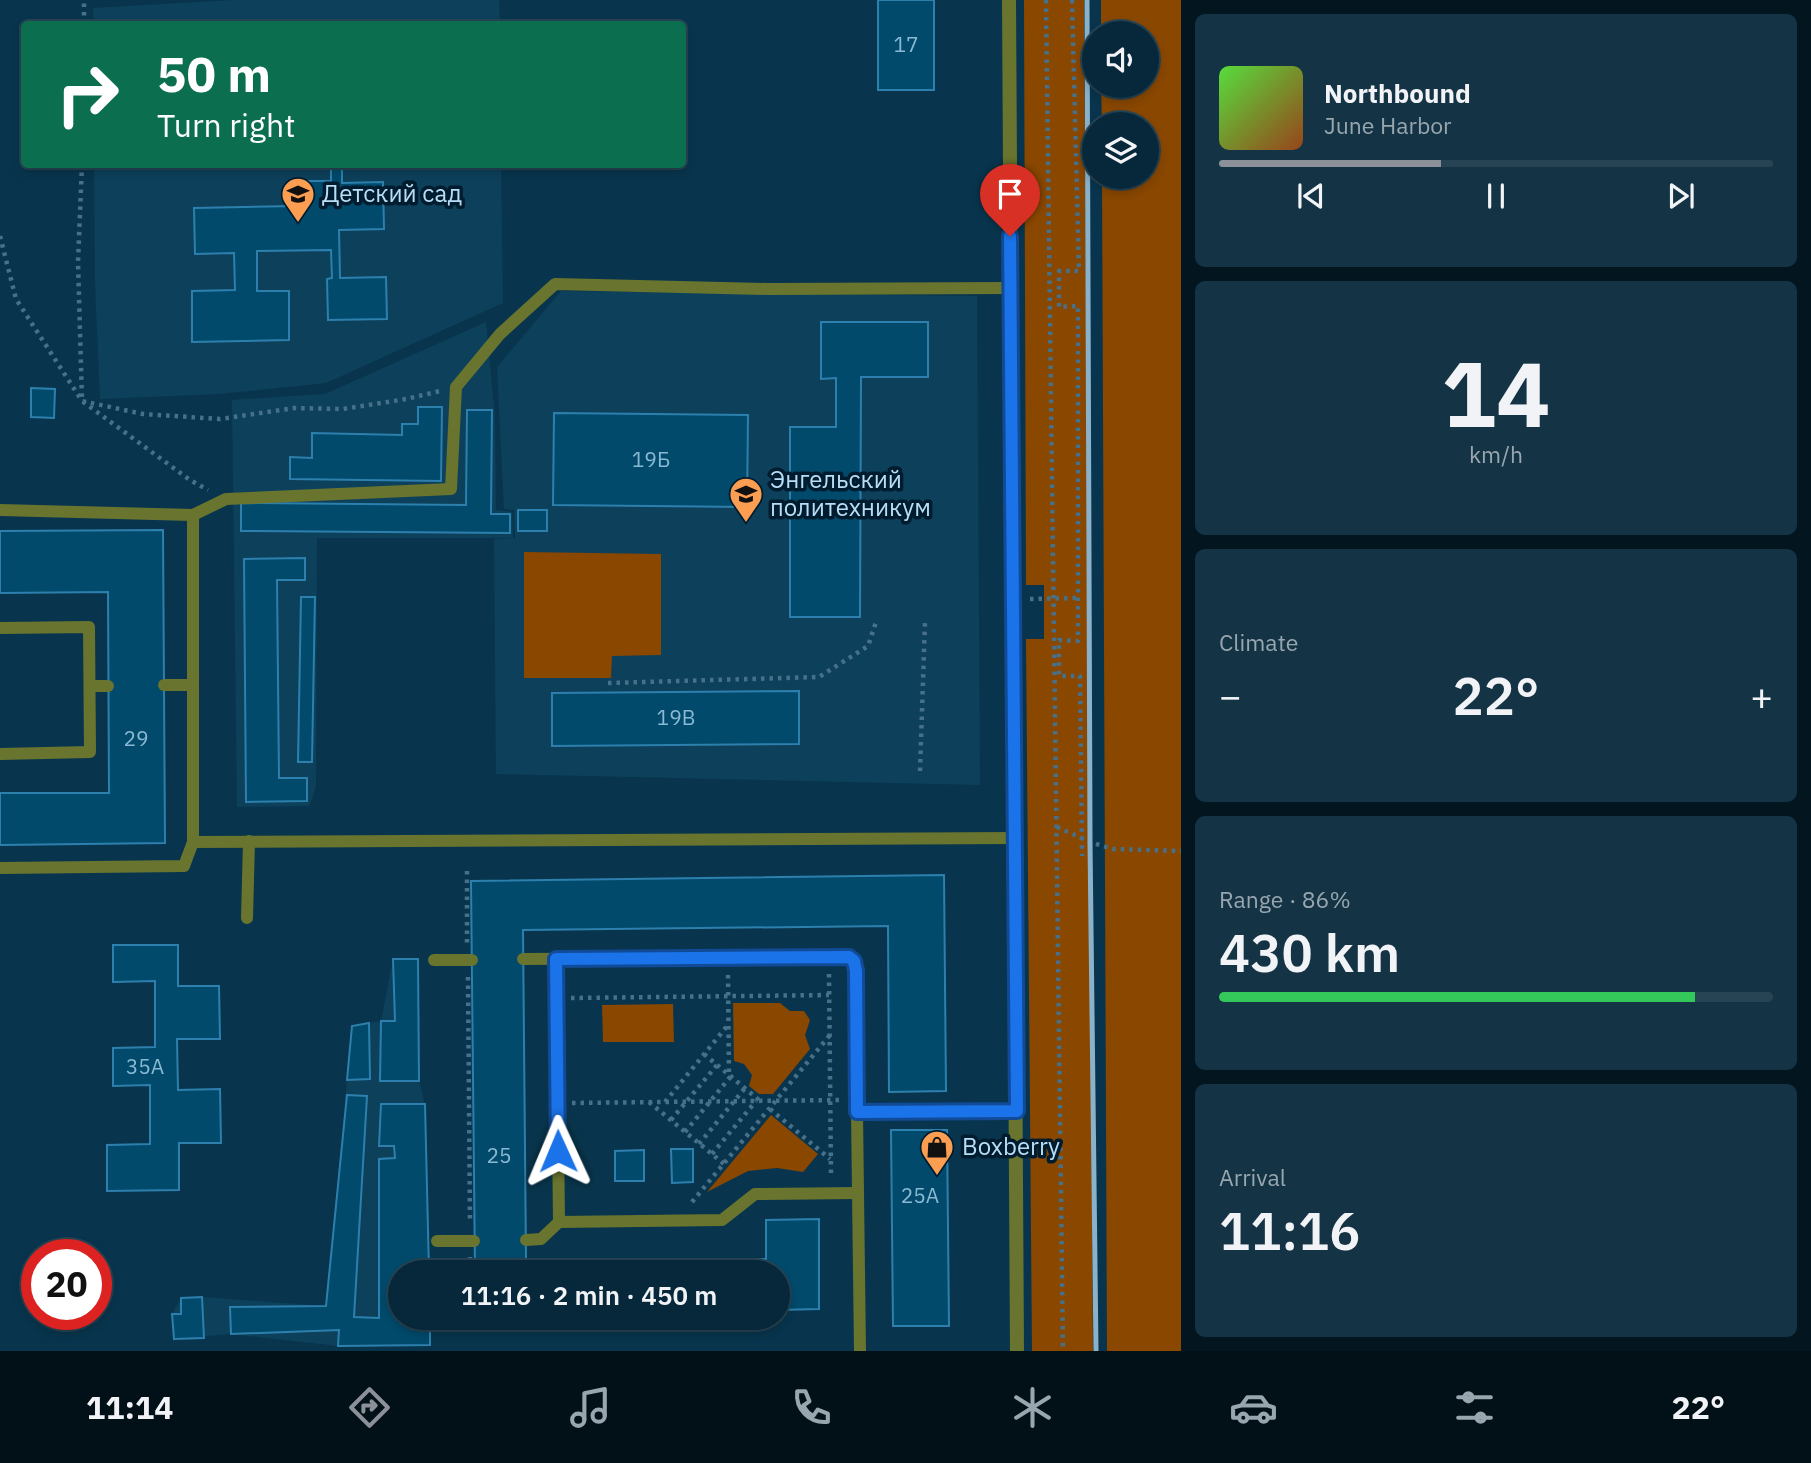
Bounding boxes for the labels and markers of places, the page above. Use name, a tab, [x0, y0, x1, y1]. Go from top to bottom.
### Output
pin	[980, 164, 1040, 236]
school or university icon: Детский сад	[279, 175, 317, 224]
place label: Детский сад	[322, 177, 462, 209]
place label: Энгельский политехникум	[770, 463, 931, 523]
school or university icon: Энгельский политехникум	[727, 475, 765, 524]
shop icon: Boxberry	[918, 1128, 956, 1177]
place label: Boxberry	[962, 1130, 1060, 1162]

